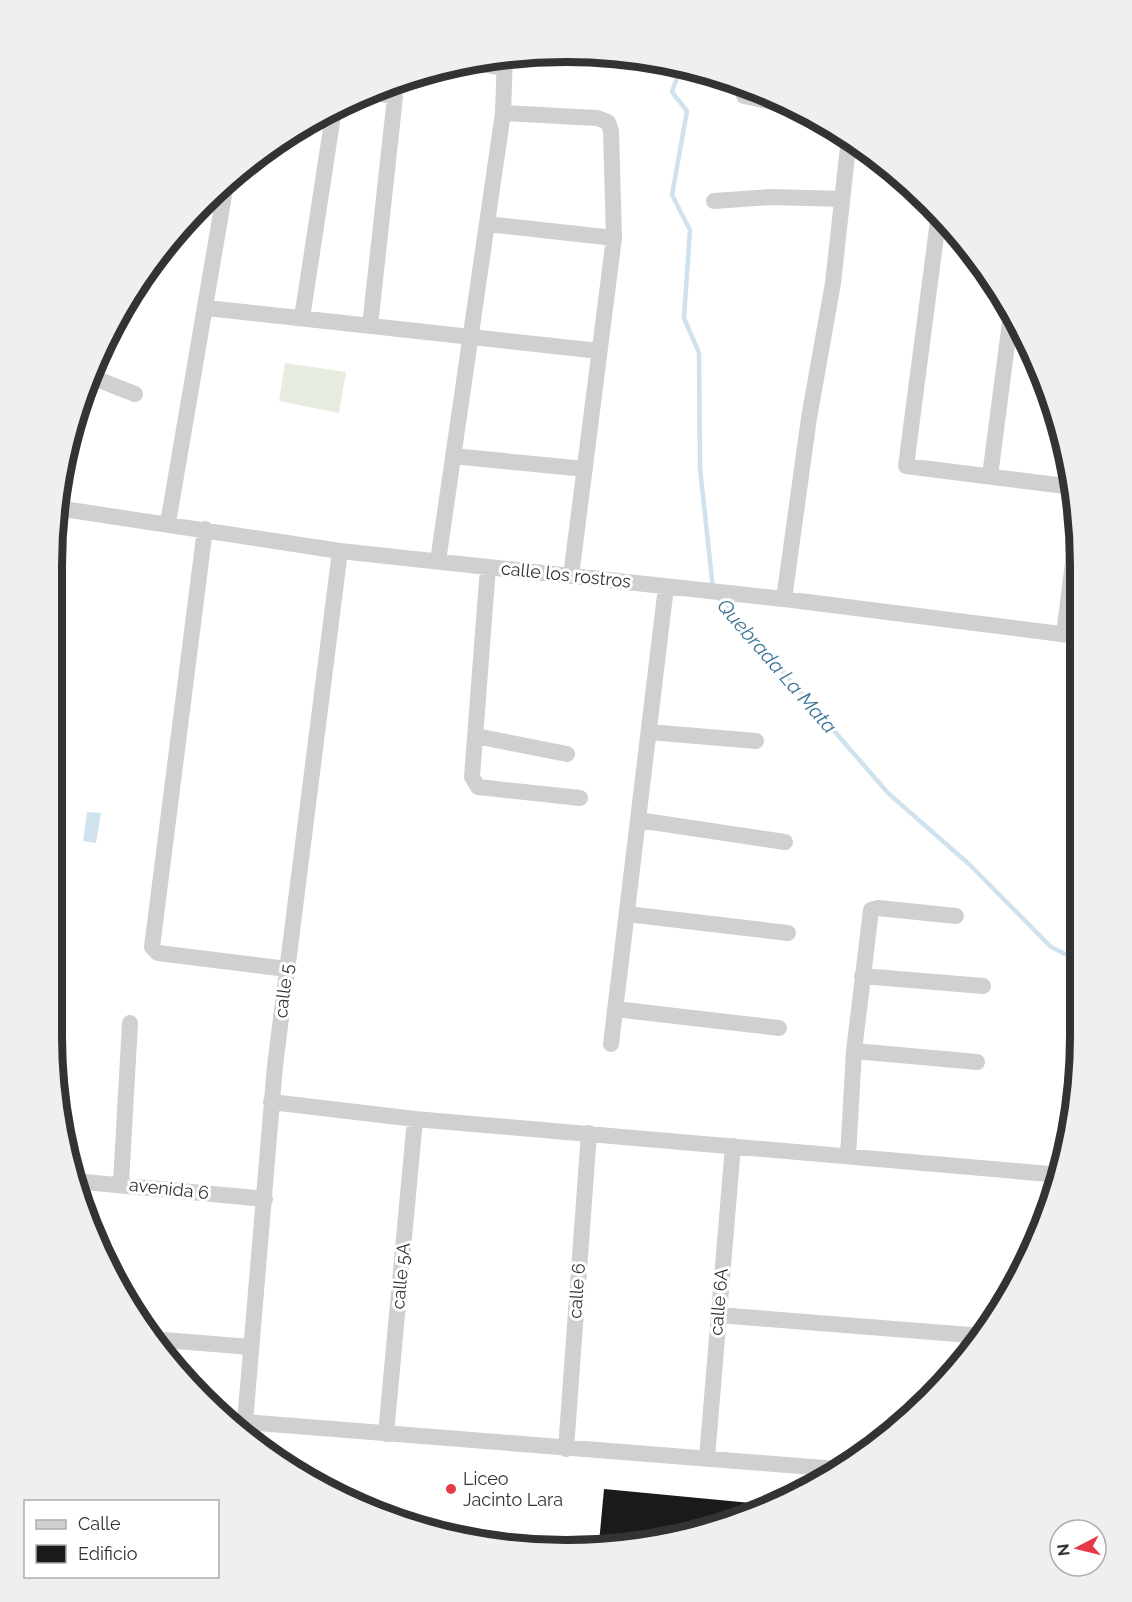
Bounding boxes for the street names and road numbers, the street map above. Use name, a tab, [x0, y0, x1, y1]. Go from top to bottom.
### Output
street label: calle los rostros	[500, 557, 632, 592]
street label: calle 5	[270, 962, 297, 1019]
street label: avenida 6	[128, 1174, 210, 1203]
street label: calle 5A	[387, 1242, 414, 1310]
street label: calle 6	[564, 1262, 589, 1319]
street label: calle 6A	[705, 1267, 732, 1336]

